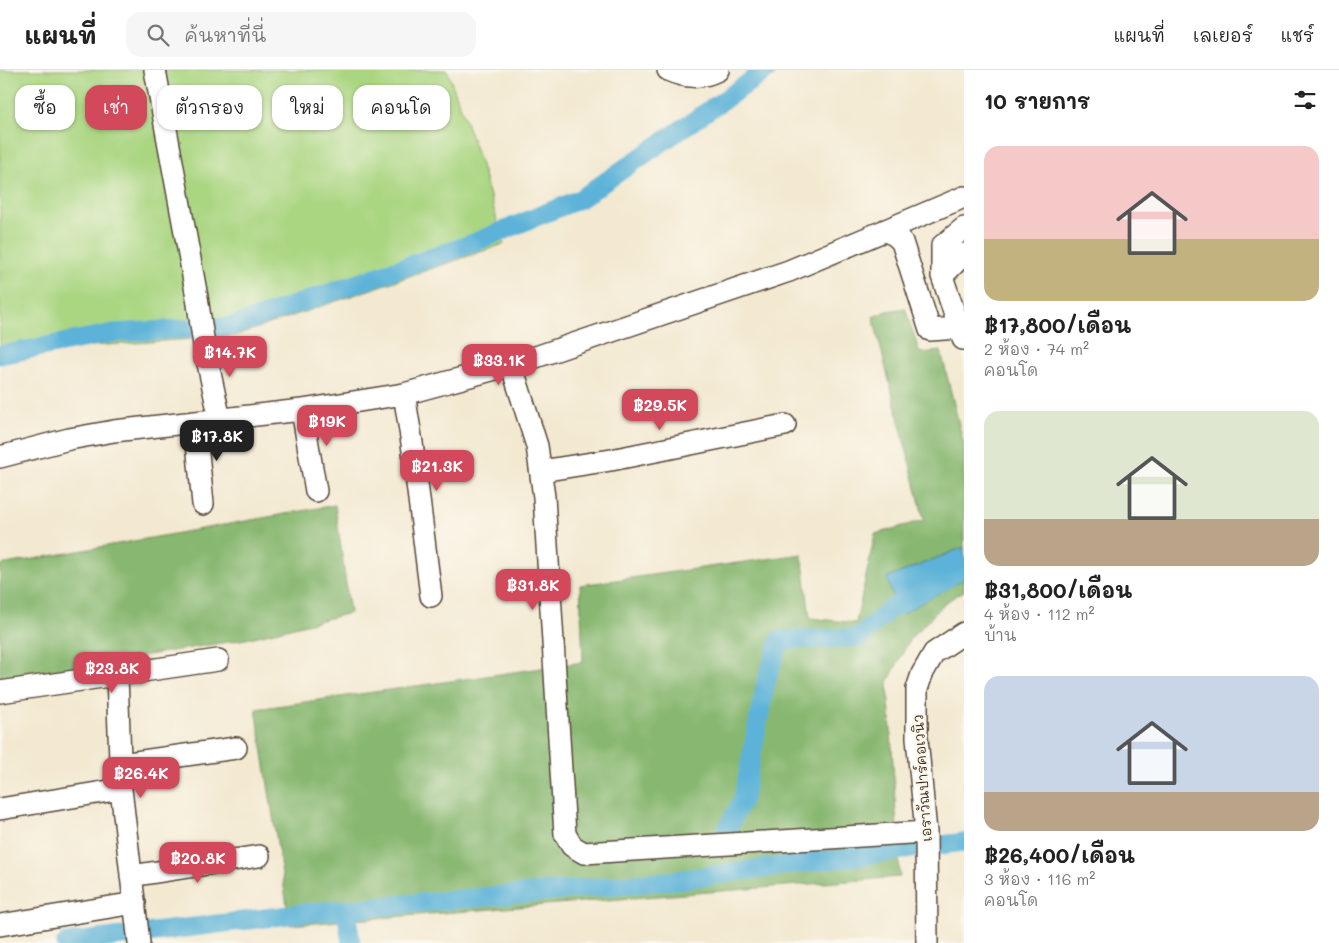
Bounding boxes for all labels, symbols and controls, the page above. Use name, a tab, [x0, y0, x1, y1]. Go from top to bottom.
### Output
search box	[126, 12, 476, 57]
text: แผนที่	[25, 19, 96, 50]
icon: search	[144, 21, 172, 49]
text: ค้นหาที่นี่	[184, 22, 266, 47]
text: แผนที่	[1114, 23, 1165, 47]
text: เลเยอร์	[1193, 23, 1253, 47]
text: แชร์	[1281, 23, 1314, 47]
chip: ซื้อ	[15, 85, 75, 130]
chip: เช่า	[85, 85, 147, 130]
chip: ตัวกรอง	[157, 85, 262, 130]
chip: ใหม่	[272, 85, 343, 130]
chip: คอนโด	[353, 85, 450, 130]
icon: filters	[1291, 86, 1319, 114]
text: 10 รายการ	[984, 87, 1090, 114]
icon: home	[1107, 178, 1197, 268]
text: ฿17,800/เดือน	[984, 311, 1131, 338]
pin: ฿14.7K	[189, 336, 271, 378]
text: 2 ห้อง · 74 m²	[984, 338, 1089, 359]
text: ฿14.7K	[204, 341, 256, 362]
pin: ฿33.1K	[458, 344, 540, 386]
text: ฿33.1K	[473, 349, 525, 370]
text: คอนโด	[984, 359, 1038, 380]
pin: ฿29.5K	[619, 388, 701, 431]
text: ฿29.5K	[633, 394, 687, 415]
pin: ฿19K	[297, 404, 357, 447]
text: ฿19K	[308, 410, 346, 431]
pin: ฿17.8K	[176, 420, 258, 462]
text: ฿17.8K	[191, 425, 243, 446]
icon: home	[1107, 443, 1197, 533]
pin: ฿21.3K	[396, 450, 478, 492]
text: ฿21.3K	[411, 455, 463, 476]
pin: ฿31.8K	[492, 568, 574, 611]
text: ฿31.8K	[507, 574, 559, 595]
text: ฿31,800/เดือน	[984, 576, 1132, 603]
text: 4 ห้อง · 112 m²	[984, 603, 1095, 624]
text: บ้าน	[984, 624, 1017, 645]
pin: ฿23.8K	[71, 652, 153, 694]
text: ฿23.8K	[85, 657, 139, 678]
icon: home	[1107, 708, 1197, 798]
street label: เอราวัณปาร์คอเวนิว	[908, 714, 936, 842]
pin: ฿26.4K	[100, 756, 182, 799]
text: ฿26.4K	[113, 762, 169, 783]
text: ฿26,400/เดือน	[984, 841, 1135, 868]
pin: ฿20.8K	[157, 842, 239, 884]
text: ฿20.8K	[170, 847, 226, 868]
text: 3 ห้อง · 116 m²	[984, 868, 1095, 889]
text: คอนโด	[984, 889, 1038, 910]

